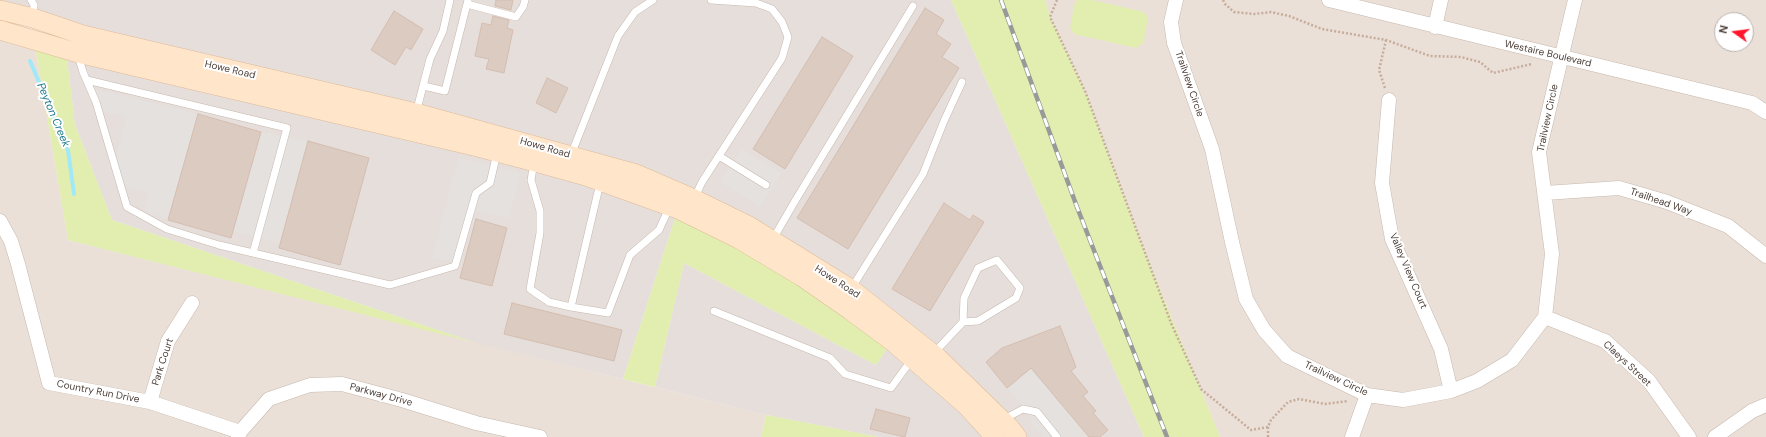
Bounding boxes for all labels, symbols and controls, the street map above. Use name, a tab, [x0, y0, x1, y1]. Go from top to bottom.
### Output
north arrow	[1714, 12, 1754, 52]
text: N	[1716, 24, 1731, 35]
street label: Westaire Boulevard	[1503, 38, 1593, 70]
street label: Trailview Circle	[1172, 49, 1206, 119]
street label: Howe Road	[204, 58, 256, 82]
water label: Peyton Creek	[34, 81, 72, 149]
street label: Trailview Circle	[1535, 83, 1561, 153]
street label: Howe Road	[519, 135, 571, 161]
street label: Trailhead Way	[1628, 186, 1694, 218]
street label: Valley View Court	[1387, 231, 1429, 311]
street label: Howe Road	[812, 263, 862, 301]
street label: Park Court	[150, 337, 176, 387]
street label: Claeys Street	[1600, 339, 1654, 389]
street label: Trailview Circle	[1302, 359, 1370, 399]
street label: Country Run Drive	[56, 378, 140, 406]
street label: Parkway Drive	[348, 381, 414, 409]

